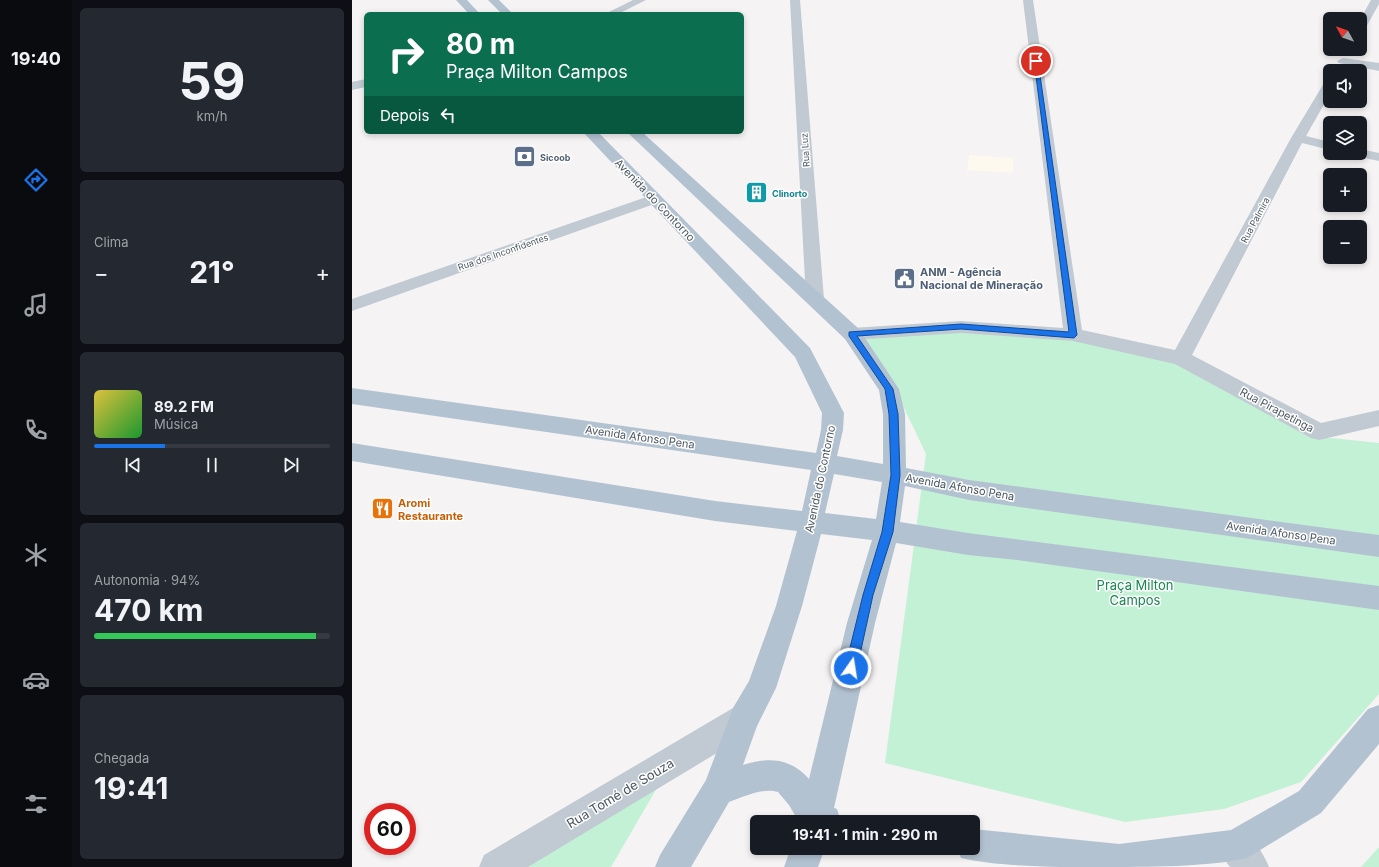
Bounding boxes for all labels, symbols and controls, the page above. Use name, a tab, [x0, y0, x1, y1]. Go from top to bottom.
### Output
north arrow	[1323, 12, 1367, 56]
map controls	[1323, 12, 1367, 264]
text: 80 m	[446, 27, 515, 61]
icon: right	[380, 28, 432, 80]
pin	[1019, 44, 1053, 78]
text: 19:40	[11, 48, 61, 69]
text: 59	[178, 50, 246, 113]
icon: arrive	[1025, 50, 1047, 72]
text: Praça Milton Campos	[446, 61, 628, 82]
button: sound	[1323, 64, 1367, 108]
icon: left	[437, 104, 459, 126]
text: Depois	[380, 106, 429, 125]
text: km/h	[197, 108, 227, 124]
button: layers	[1323, 116, 1367, 160]
street label: Rua Luz	[798, 133, 812, 167]
bank icon: Sicoob	[512, 144, 538, 170]
place label: Sicoob	[540, 152, 571, 163]
street label: Avenida do Contorno	[612, 156, 698, 245]
icon: directions	[22, 166, 50, 194]
button: +	[1323, 168, 1367, 212]
building icon: Clinorto	[744, 180, 770, 206]
place label: Clinorto	[772, 188, 808, 199]
street label: Rua Palmira	[1238, 195, 1272, 245]
button: −	[1323, 220, 1367, 264]
street label: Rua dos Inconfidentes	[456, 231, 550, 273]
text: Clima	[94, 234, 128, 250]
text: 21°	[189, 254, 235, 290]
text: −	[94, 260, 109, 286]
text: +	[315, 260, 330, 286]
public building icon: ANM - Agência Nacional de Mineração	[892, 265, 918, 291]
place label: ANM - Agência Nacional de Mineração	[920, 265, 1043, 292]
icon: music	[22, 291, 50, 319]
street label: Rua Pirapetinga	[1238, 385, 1316, 435]
text: 89.2 FM	[154, 397, 214, 416]
icon: phone	[22, 416, 50, 444]
text: Música	[154, 416, 198, 432]
street label: Avenida Afonso Pena	[584, 422, 696, 452]
street label: Avenida do Contorno	[802, 424, 838, 534]
icon: previous	[122, 454, 144, 476]
icon: pause	[201, 454, 223, 476]
icon: next	[280, 454, 302, 476]
street label: Avenida Afonso Pena	[904, 471, 1016, 503]
restaurant icon: Aromi Restaurante	[369, 496, 395, 522]
place label: Aromi Restaurante	[398, 496, 464, 523]
street label: Avenida Afonso Pena	[1225, 518, 1337, 548]
icon: climate	[22, 541, 50, 569]
text: Autonomia · 94%	[94, 572, 200, 588]
park label: Praça Milton Campos	[1097, 577, 1173, 608]
text: 470 km	[94, 592, 203, 628]
position arrow	[830, 647, 872, 689]
icon: car	[22, 666, 50, 694]
text: Chegada	[94, 750, 149, 766]
street label: Rua Tomé de Souza	[563, 755, 677, 831]
text: 19:41	[94, 770, 169, 806]
icon: filters	[22, 790, 50, 818]
speed limit sign: 60	[364, 803, 416, 855]
text: 19:41 · 1 min · 290 m	[792, 825, 938, 844]

